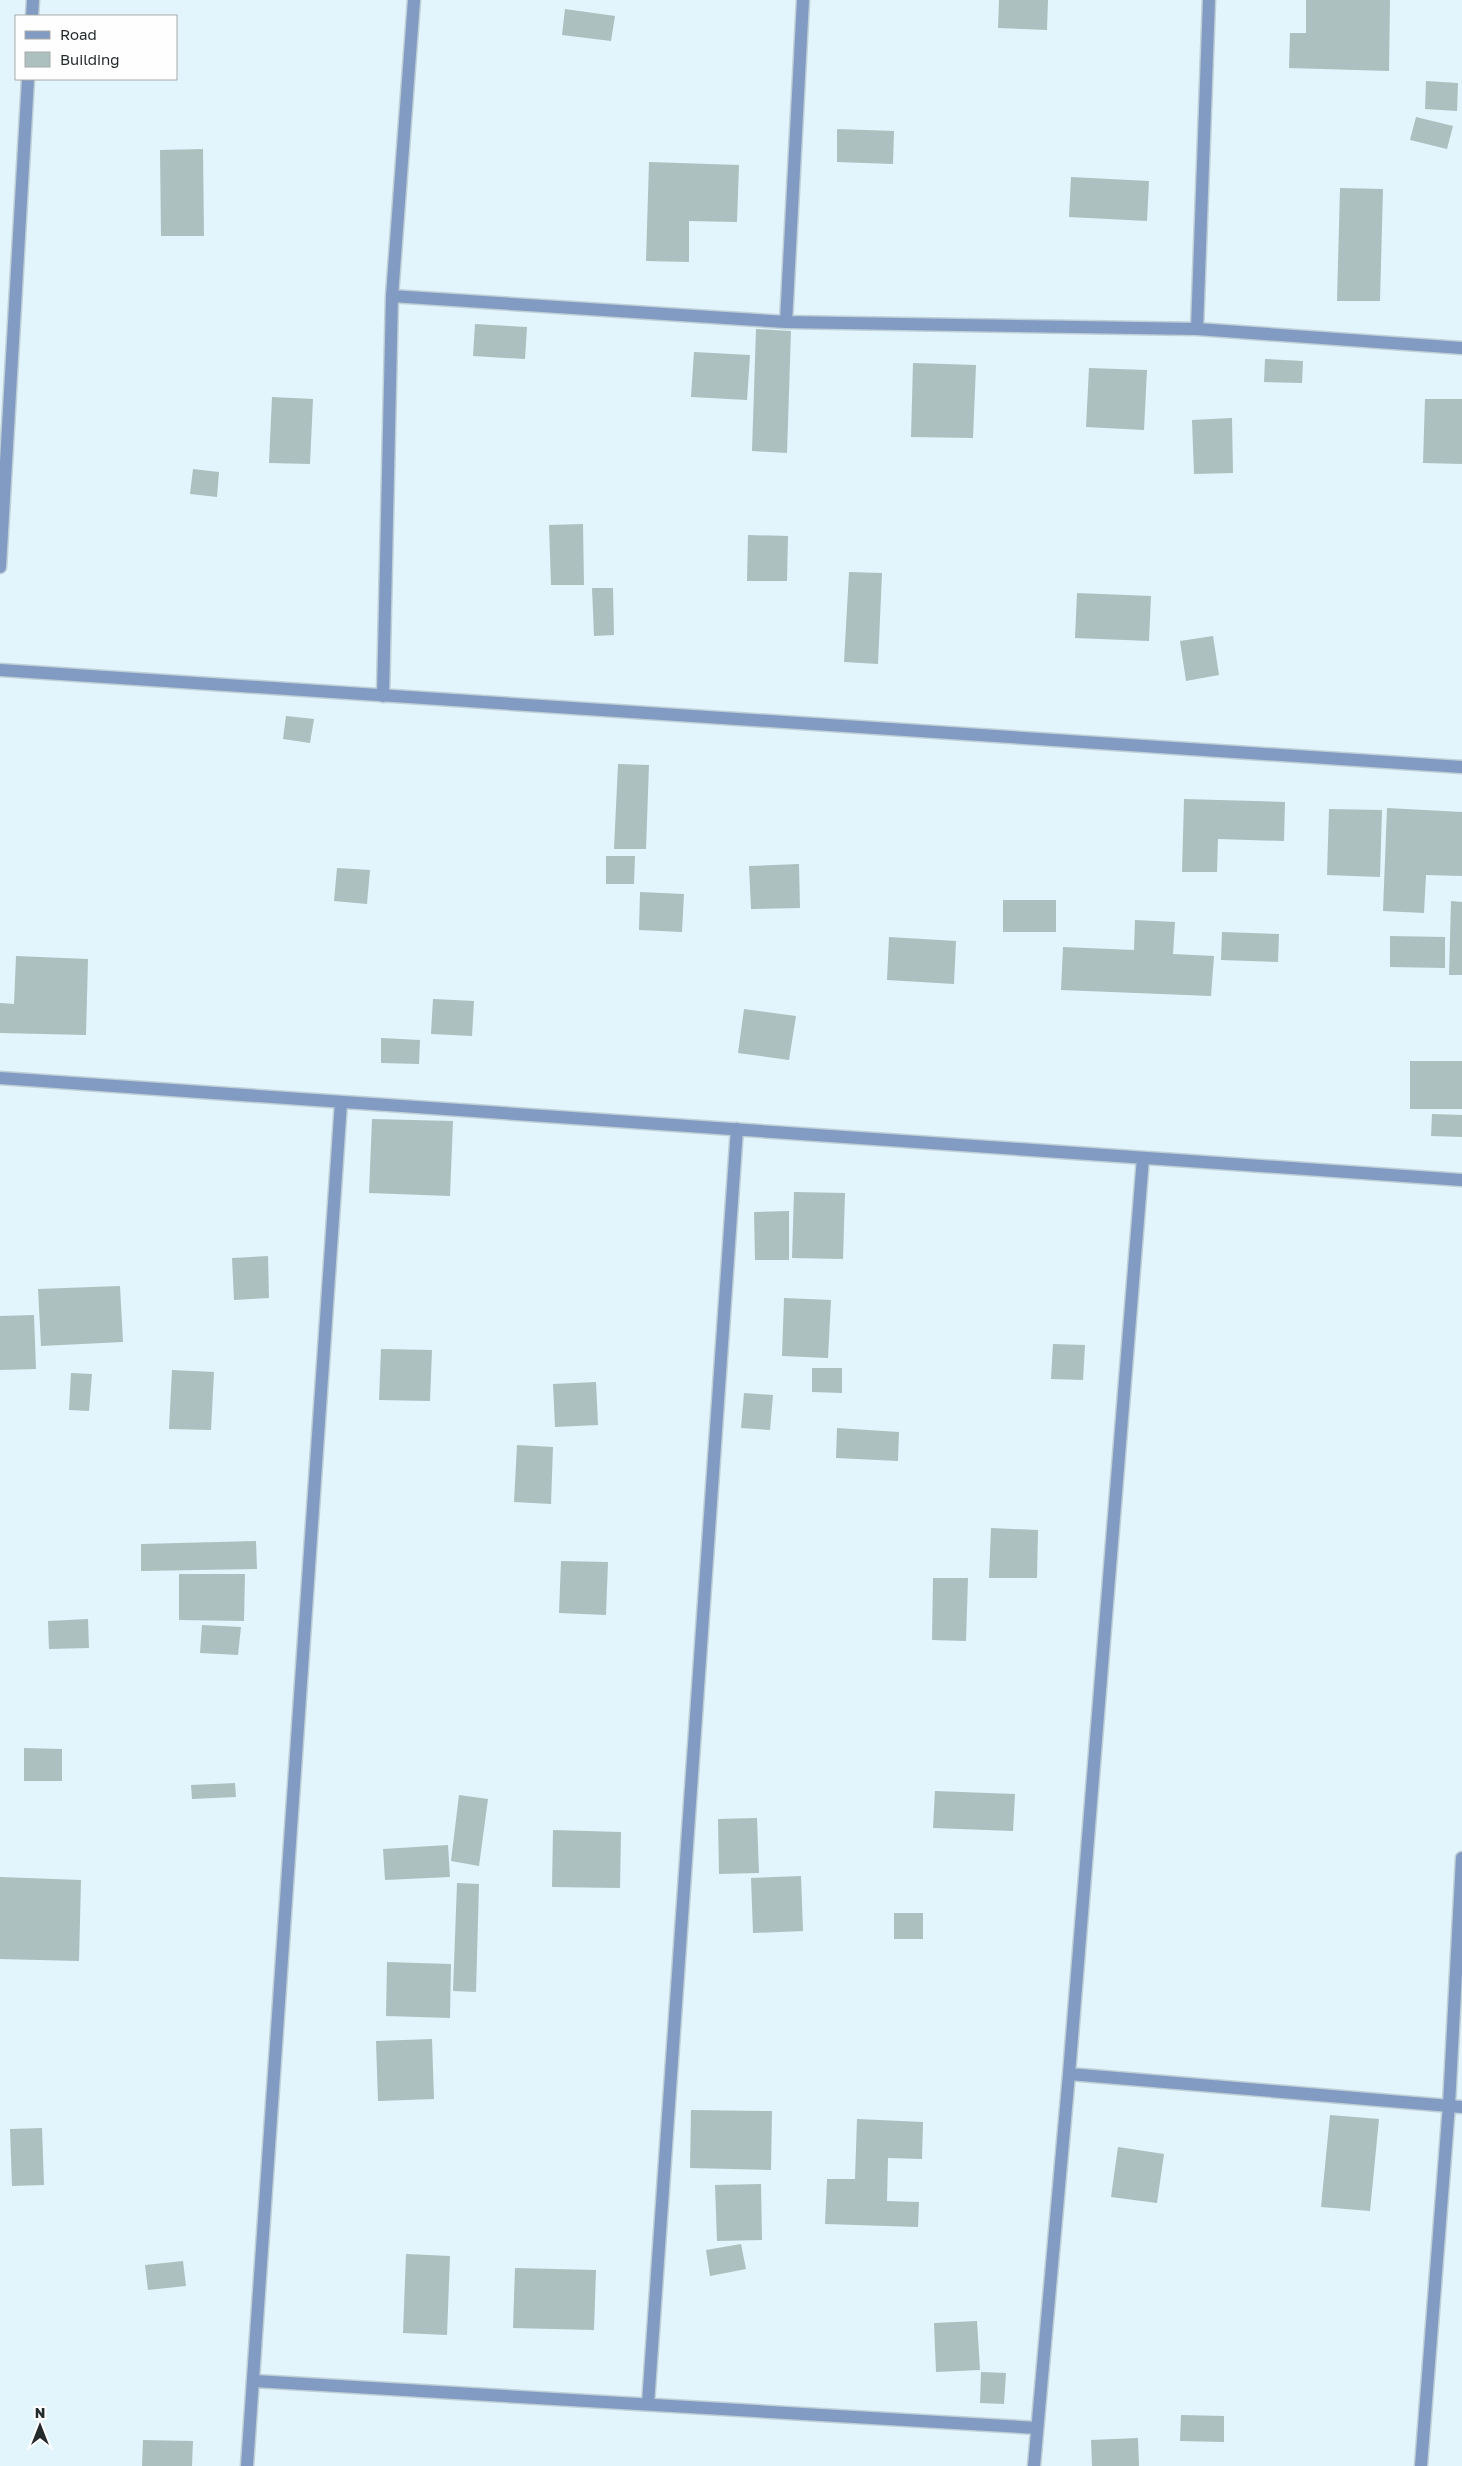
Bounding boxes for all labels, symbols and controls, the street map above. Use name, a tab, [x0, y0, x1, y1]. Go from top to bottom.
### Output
legend	[15, 15, 178, 80]
text: Road	[60, 25, 97, 43]
text: Building	[60, 50, 120, 68]
north arrow	[15, 2401, 65, 2451]
text: N	[35, 2404, 45, 2421]

